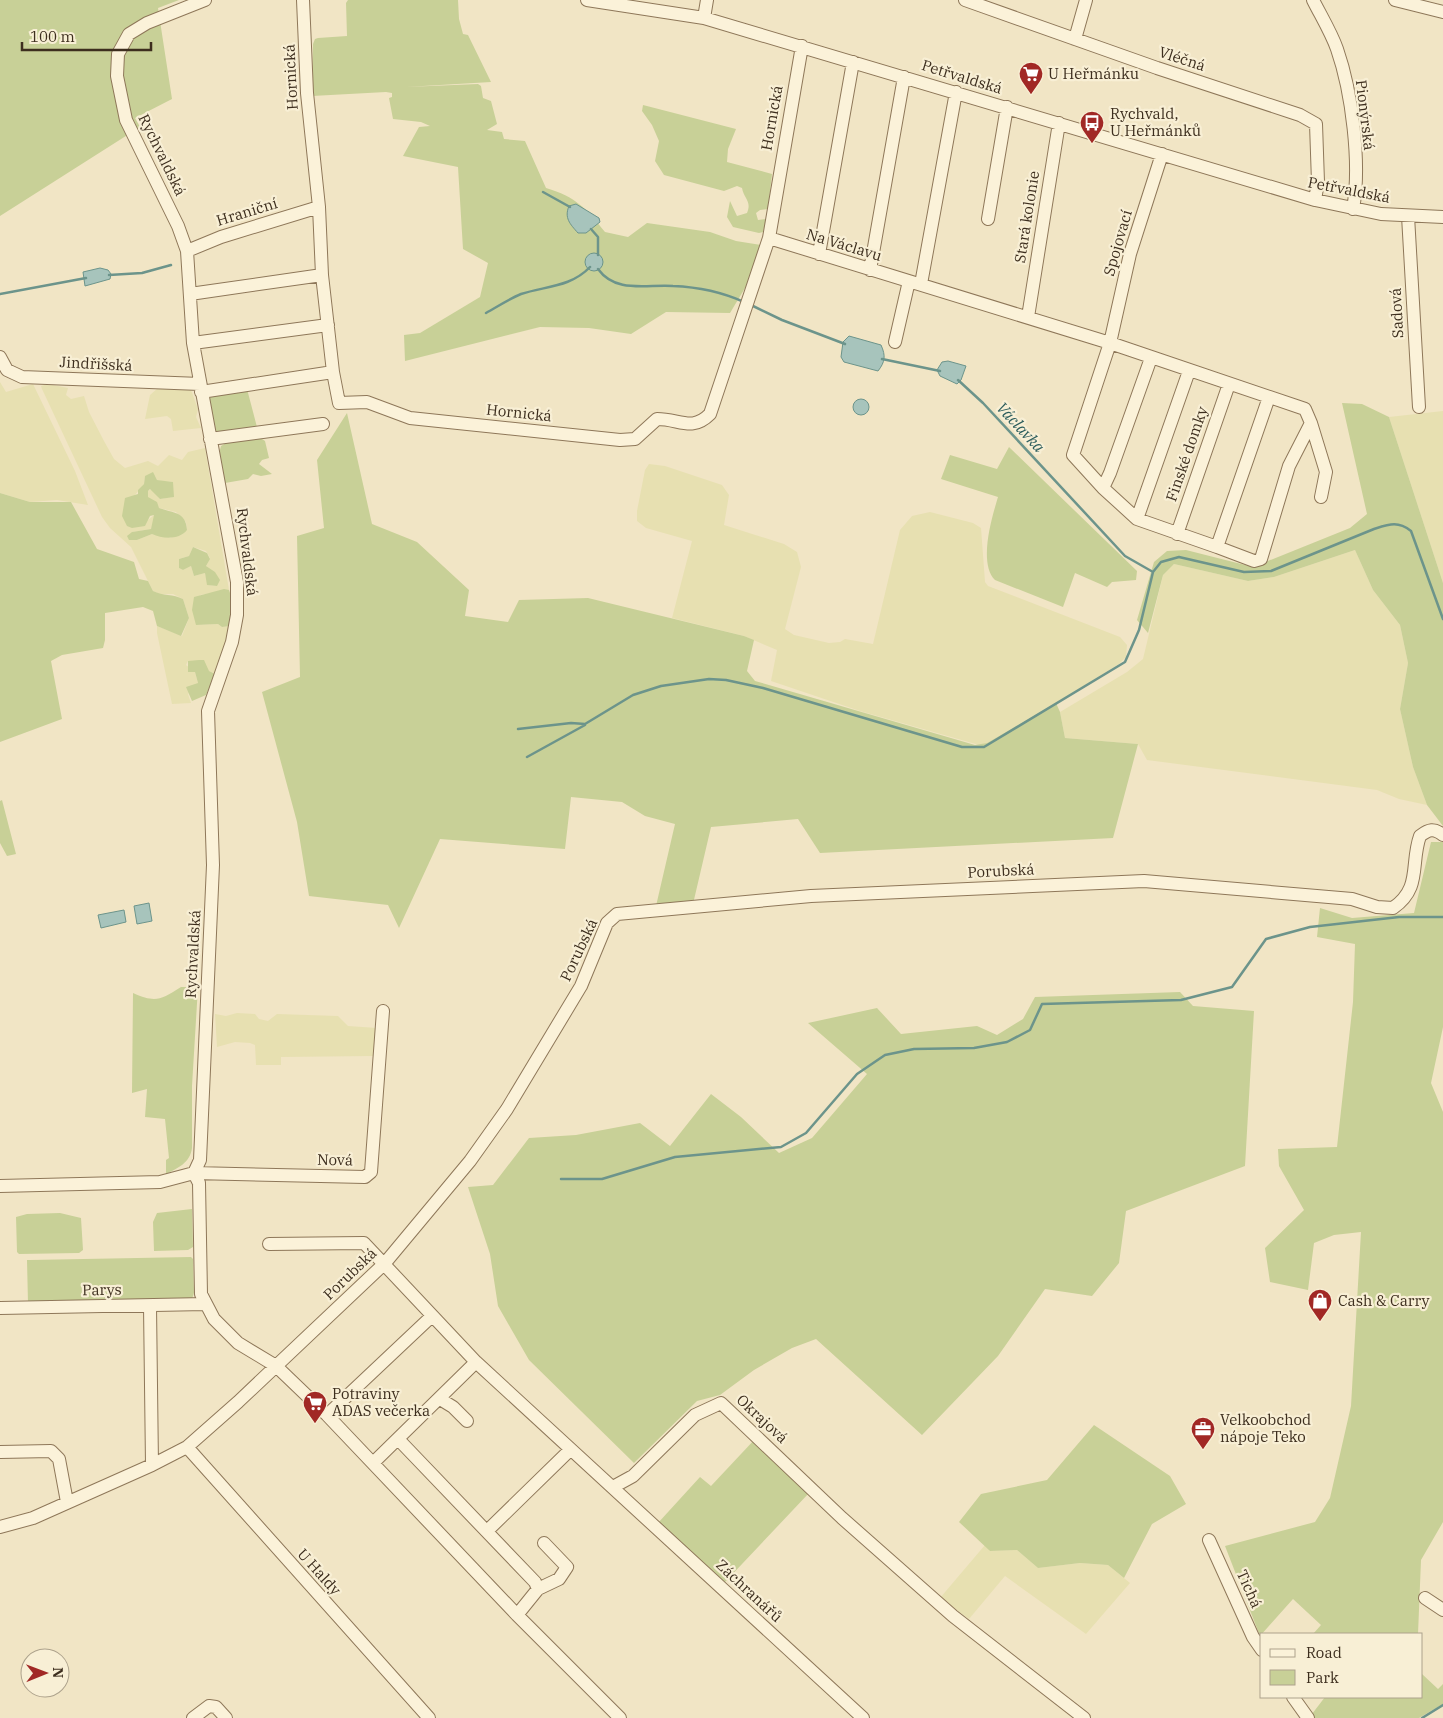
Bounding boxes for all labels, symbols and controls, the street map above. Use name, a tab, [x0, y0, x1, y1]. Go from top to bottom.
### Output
scale bar	[22, 20, 151, 52]
text: 100 m	[30, 27, 75, 46]
street label: Vléčná	[1156, 42, 1208, 75]
street label: Hornická	[279, 44, 302, 110]
street label: Petřvaldská	[919, 55, 1005, 98]
supermarket icon: U Heřmánku	[1018, 61, 1044, 95]
place label: U Heřmánku	[1048, 64, 1139, 83]
street label: Pionýrská	[1352, 79, 1379, 151]
street label: Hornická	[756, 84, 787, 152]
place label: Rychvald, U Heřmánků	[1110, 104, 1201, 140]
bus stop icon: Rychvald, U Heřmánků	[1079, 110, 1105, 144]
street label: Rychvaldská	[134, 111, 190, 199]
street label: Stará kolonie	[1010, 170, 1043, 264]
street label: Petřvaldská	[1306, 172, 1392, 207]
street label: Hraniční	[214, 193, 280, 230]
street label: Spojovací	[1099, 207, 1136, 278]
street label: Na Václavu	[804, 224, 884, 265]
street label: Sadová	[1386, 287, 1407, 339]
street label: Jindřišská	[59, 352, 133, 375]
water label: Václavka	[993, 398, 1050, 457]
street label: Hornická	[485, 400, 553, 425]
street label: Finské domky	[1161, 404, 1212, 504]
street label: Rychvaldská	[233, 507, 262, 597]
street label: Porubská	[967, 859, 1035, 882]
street label: Rychvaldská	[181, 909, 204, 999]
street label: Porubská	[556, 915, 601, 984]
street label: Nová	[317, 1150, 353, 1169]
street label: Porubská	[319, 1244, 380, 1304]
street label: Parys	[82, 1280, 122, 1299]
shop icon: Cash & Carry	[1307, 1288, 1333, 1322]
place label: Cash & Carry	[1338, 1291, 1430, 1310]
place label: Potraviny ADAS večerka	[332, 1384, 430, 1420]
supermarket icon: Potraviny ADAS večerka	[302, 1390, 328, 1424]
street label: Okrajová	[733, 1390, 792, 1447]
place label: Velkoobchod nápoje Teko	[1220, 1410, 1311, 1446]
office icon: Velkoobchod nápoje Teko	[1190, 1416, 1216, 1450]
street label: U Haldy	[294, 1544, 345, 1599]
street label: Záchranářů	[712, 1555, 786, 1626]
street label: Tichá	[1233, 1567, 1266, 1611]
legend	[1260, 1633, 1423, 1698]
text: Road	[1306, 1643, 1342, 1662]
north arrow	[20, 1648, 70, 1698]
text: N	[49, 1667, 67, 1678]
text: Park	[1306, 1668, 1339, 1687]

